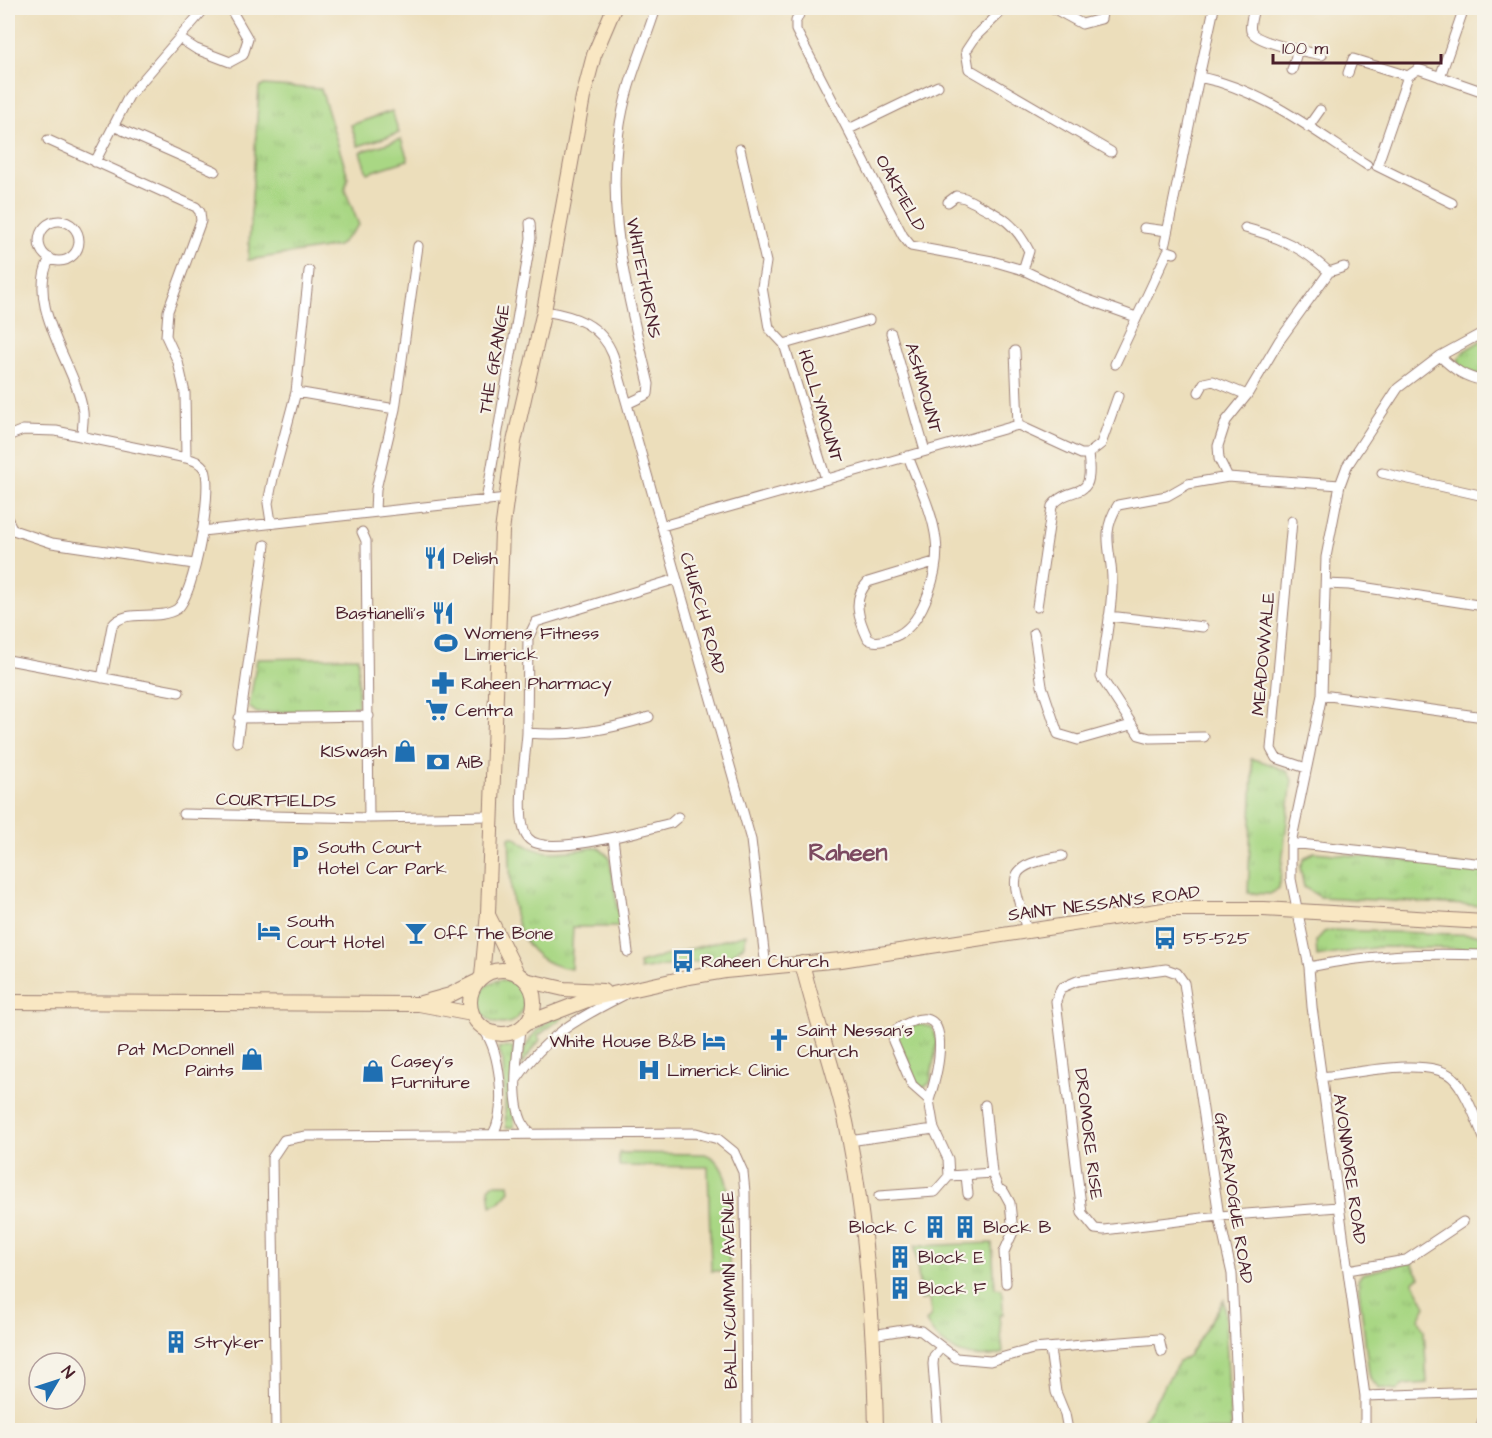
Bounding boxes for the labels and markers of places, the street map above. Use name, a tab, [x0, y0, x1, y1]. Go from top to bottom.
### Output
restaurant icon: Delish	[422, 545, 448, 571]
place label: Delish	[453, 546, 498, 571]
restaurant icon: Bastianelli's	[430, 600, 456, 626]
place label: Bastianelli's	[336, 601, 425, 626]
place label: Womens Fitness Limerick	[464, 621, 599, 667]
sports icon: Womens Fitness Limerick	[433, 630, 459, 656]
pharmacy icon: Raheen Pharmacy	[430, 670, 456, 696]
place label: Raheen Pharmacy	[461, 671, 612, 697]
supermarket icon: Centra	[424, 697, 450, 723]
place label: Centra	[455, 698, 513, 723]
shop icon: KISwash	[392, 738, 418, 764]
place label: KISwash	[320, 739, 387, 764]
bank icon: AIB	[425, 749, 451, 775]
place label: AIB	[456, 750, 483, 775]
place label: South Court Hotel Car Park	[318, 835, 447, 881]
parking icon: South Court Hotel Car Park	[287, 844, 313, 870]
place label: South Court Hotel	[287, 909, 384, 955]
hotel icon: South Court Hotel	[256, 918, 282, 944]
bar icon: Off The Bone	[403, 920, 429, 946]
place label: Off The Bone	[434, 921, 554, 946]
bus stop icon: 55-525	[1152, 925, 1178, 951]
place label: 55-525	[1183, 926, 1250, 951]
bus stop icon: Raheen Church	[670, 948, 696, 974]
place label: Raheen Church	[701, 949, 829, 974]
place label: Saint Nessan's Church	[797, 1018, 913, 1064]
church icon: Saint Nessan's Church	[766, 1027, 792, 1053]
hotel icon: White House B&B	[701, 1028, 727, 1054]
place label: White House B&B	[549, 1029, 696, 1054]
place label: Pat McDonnell Paints	[117, 1037, 234, 1083]
shop icon: Pat McDonnell Paints	[239, 1046, 265, 1072]
place label: Casey's Furniture	[391, 1049, 471, 1095]
hospital icon: Limerick Clinic	[636, 1057, 662, 1083]
shop icon: Casey's Furniture	[360, 1058, 386, 1084]
place label: Limerick Clinic	[667, 1058, 790, 1083]
building icon: Block C	[922, 1214, 948, 1240]
building icon: Block B	[952, 1214, 978, 1240]
place label: Block C	[849, 1215, 917, 1240]
place label: Block B	[983, 1215, 1051, 1240]
building icon: Block E	[887, 1244, 913, 1270]
place label: Block E	[918, 1245, 984, 1270]
building icon: Block F	[887, 1275, 913, 1301]
place label: Block F	[918, 1276, 986, 1301]
building icon: Stryker	[163, 1329, 189, 1355]
place label: Stryker	[194, 1330, 263, 1356]

